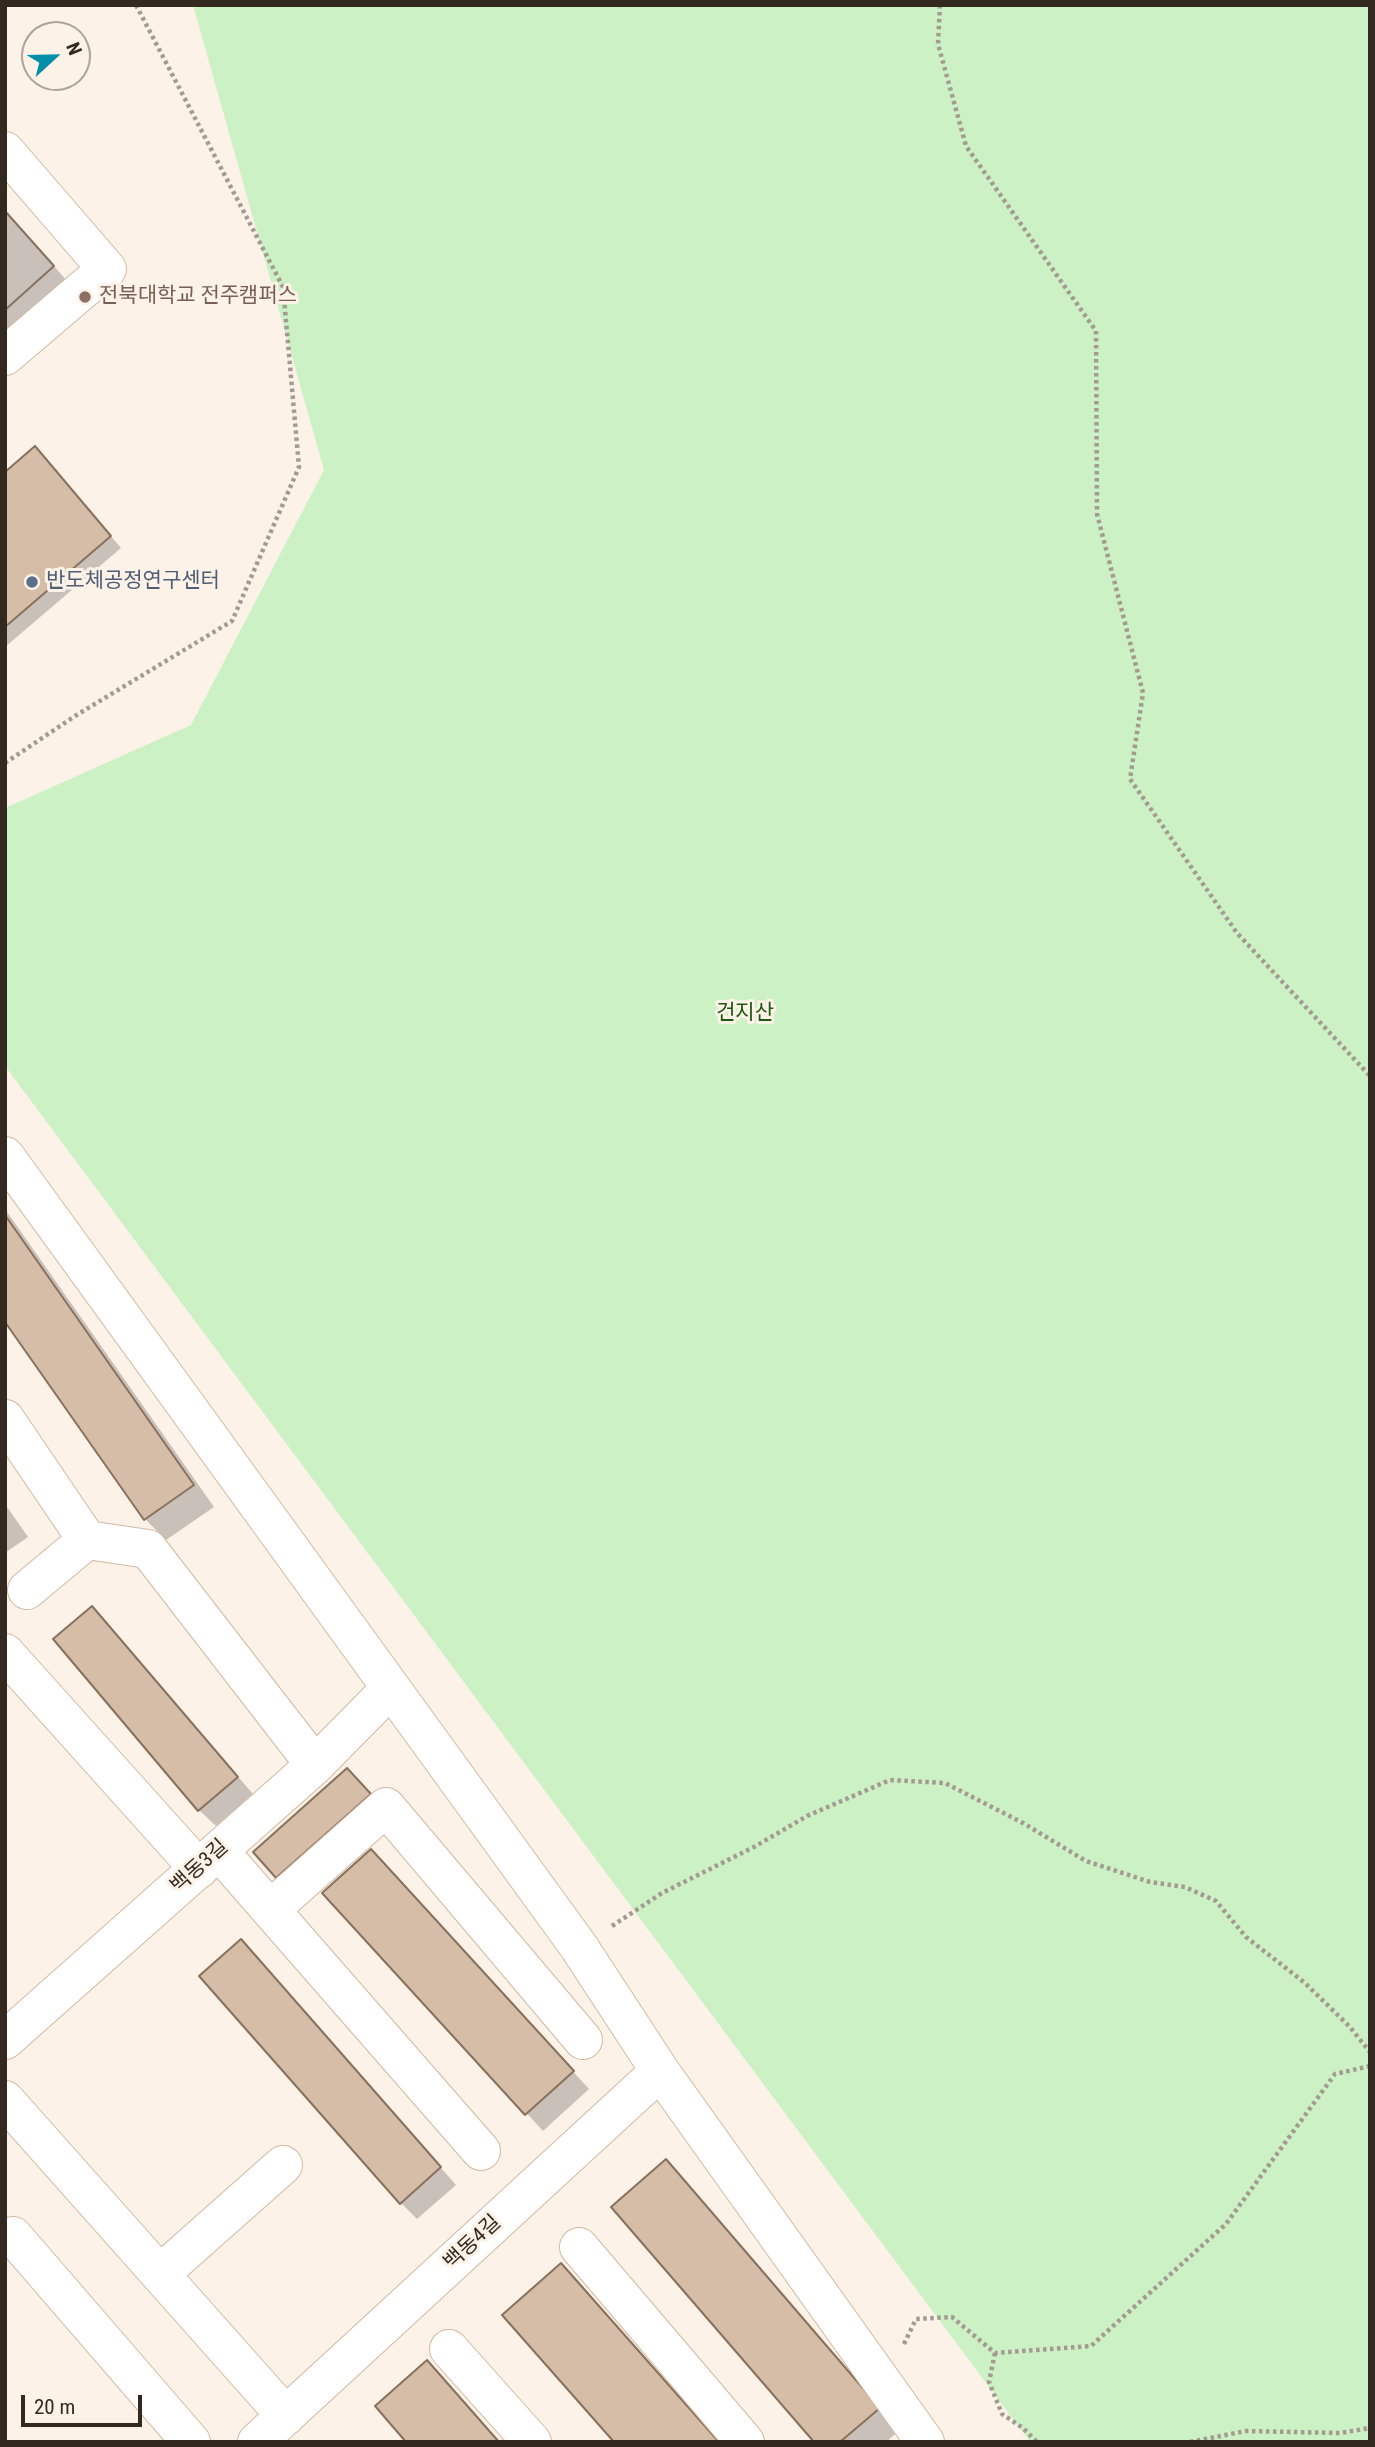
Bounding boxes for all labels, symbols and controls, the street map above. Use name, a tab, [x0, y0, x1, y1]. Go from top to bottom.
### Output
north arrow	[21, 21, 91, 91]
text: N	[61, 39, 87, 58]
place label: 전북대학교 전주캠퍼스	[99, 284, 297, 310]
marker: 전북대학교 전주캠퍼스	[77, 289, 93, 305]
place label: 반도체공정연구센터	[46, 569, 220, 595]
marker: 반도체공정연구센터	[24, 574, 40, 590]
park label: 건지산	[716, 1001, 774, 1027]
street label: 백동3길	[166, 1835, 234, 1899]
street label: 백동4길	[439, 2210, 507, 2276]
scale bar	[24, 2380, 145, 2424]
text: 20 m	[34, 2395, 75, 2419]

